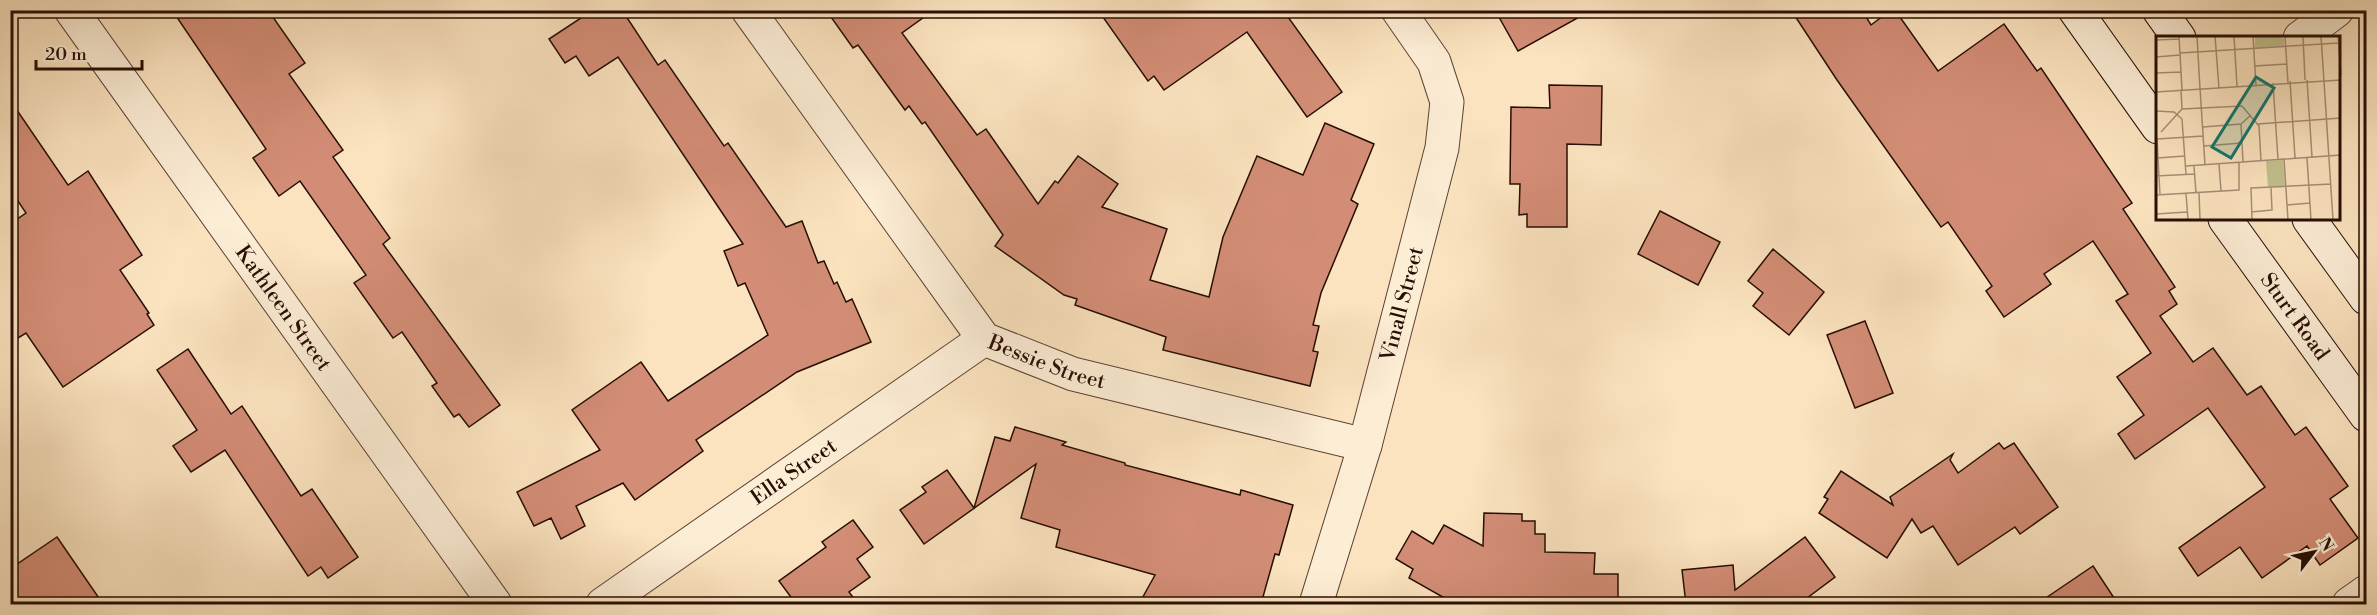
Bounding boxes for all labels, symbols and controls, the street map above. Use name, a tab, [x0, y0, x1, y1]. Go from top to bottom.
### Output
scale bar	[36, 33, 142, 71]
inset map	[2156, 36, 2341, 220]
text: 20 m	[45, 43, 87, 66]
street label: Kathleen Street	[229, 241, 337, 377]
street label: Vinall Street	[1375, 243, 1430, 366]
street label: Sturt Road	[2254, 268, 2335, 366]
street label: Bessie Street	[983, 330, 1108, 395]
street label: Ella Street	[746, 433, 843, 511]
north arrow	[2284, 522, 2344, 582]
text: N	[2314, 534, 2338, 556]

